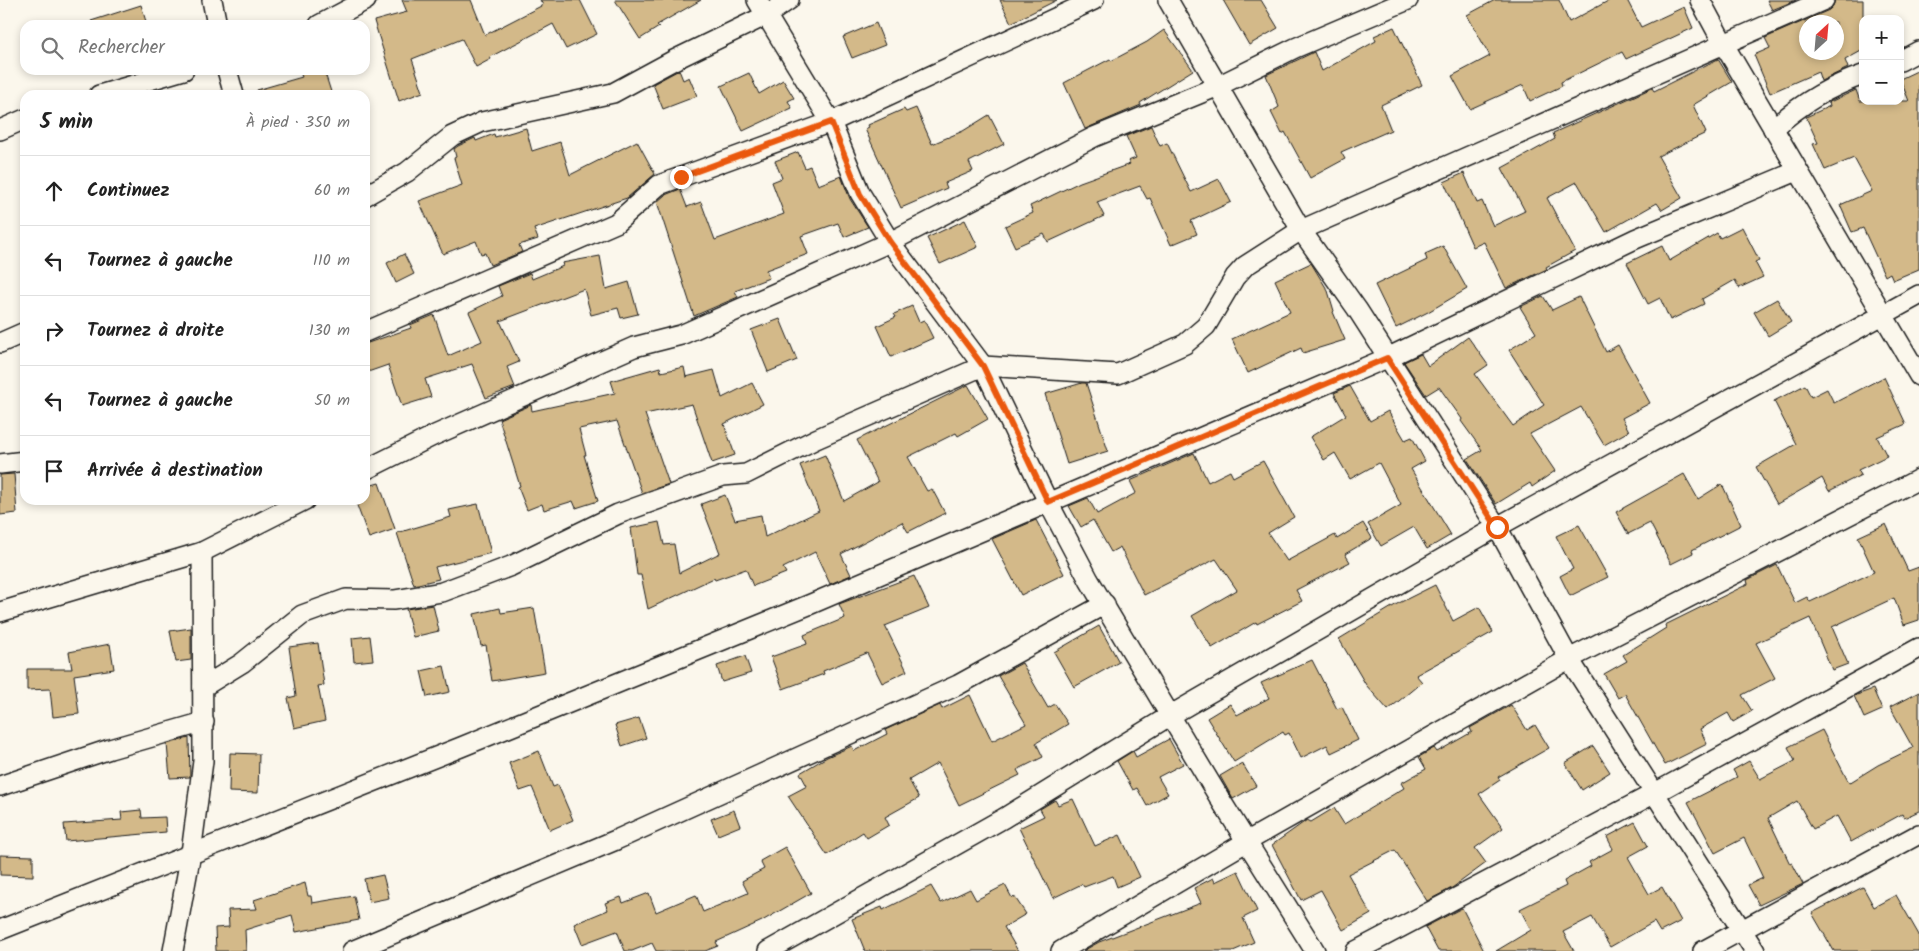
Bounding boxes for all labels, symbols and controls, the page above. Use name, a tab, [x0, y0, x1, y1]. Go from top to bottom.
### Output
north arrow	[1799, 15, 1844, 60]
map controls	[1859, 15, 1904, 105]
button: +	[1859, 15, 1904, 60]
search box	[20, 20, 370, 75]
text: Rechercher	[78, 33, 165, 63]
icon: search	[38, 34, 66, 62]
button: −	[1859, 60, 1904, 105]
text: 5 min	[40, 106, 93, 139]
text: À pied · 350 m	[246, 110, 350, 135]
route end	[670, 166, 693, 189]
text: Continuez	[87, 176, 170, 206]
icon: ahead	[40, 177, 68, 205]
text: 60 m	[314, 178, 350, 203]
text: Tournez à gauche	[87, 246, 233, 276]
icon: left	[40, 247, 68, 275]
text: 110 m	[313, 248, 350, 273]
text: Tournez à droite	[87, 316, 224, 346]
icon: right	[40, 317, 68, 345]
text: 130 m	[309, 318, 350, 343]
text: Tournez à gauche	[87, 386, 233, 416]
icon: left	[40, 387, 68, 415]
text: 50 m	[314, 388, 350, 413]
text: Arrivée à destination	[87, 456, 263, 486]
icon: arrive	[40, 457, 68, 485]
route start	[1486, 516, 1509, 539]

